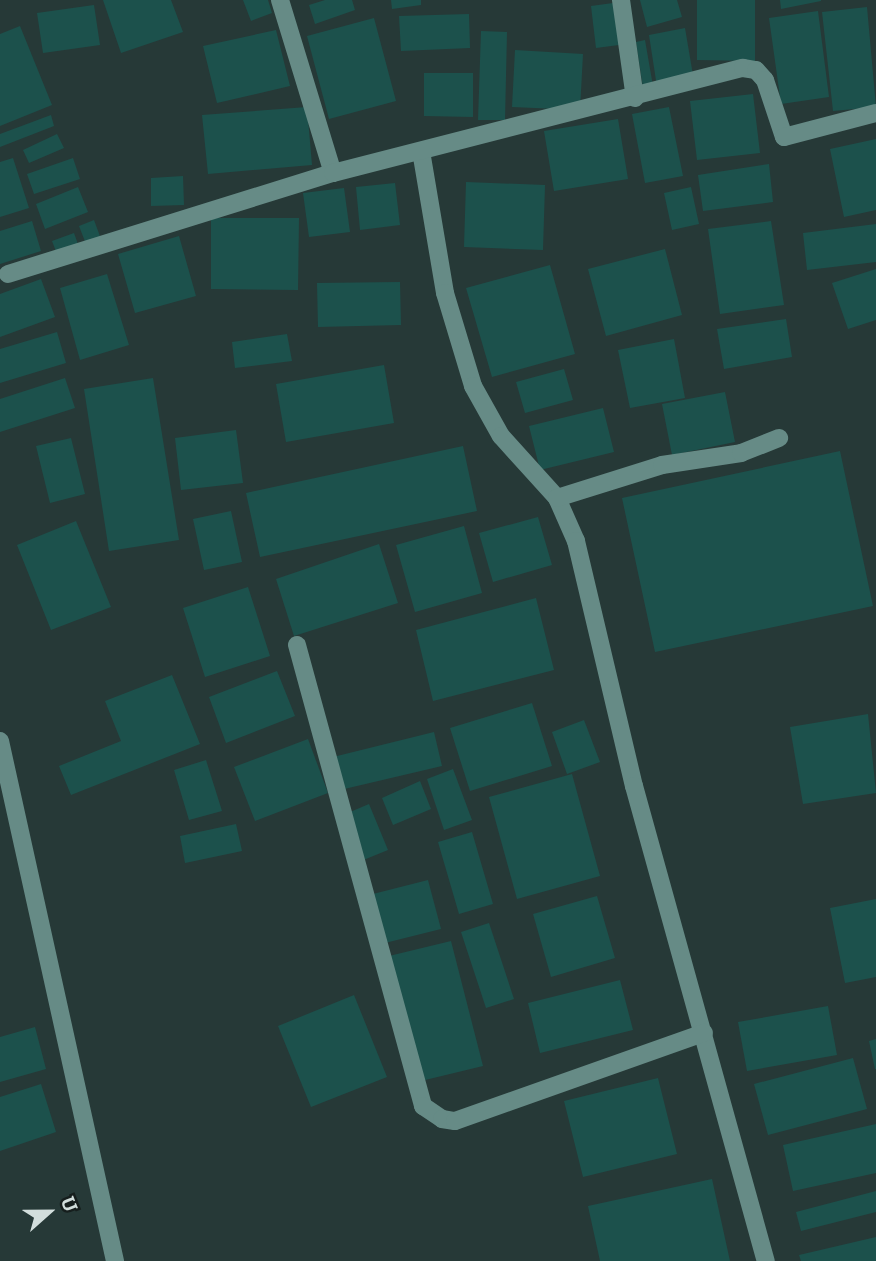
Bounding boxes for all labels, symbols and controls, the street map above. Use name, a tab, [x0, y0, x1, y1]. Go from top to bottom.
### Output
north arrow	[14, 1177, 84, 1247]
text: U	[56, 1194, 82, 1215]

